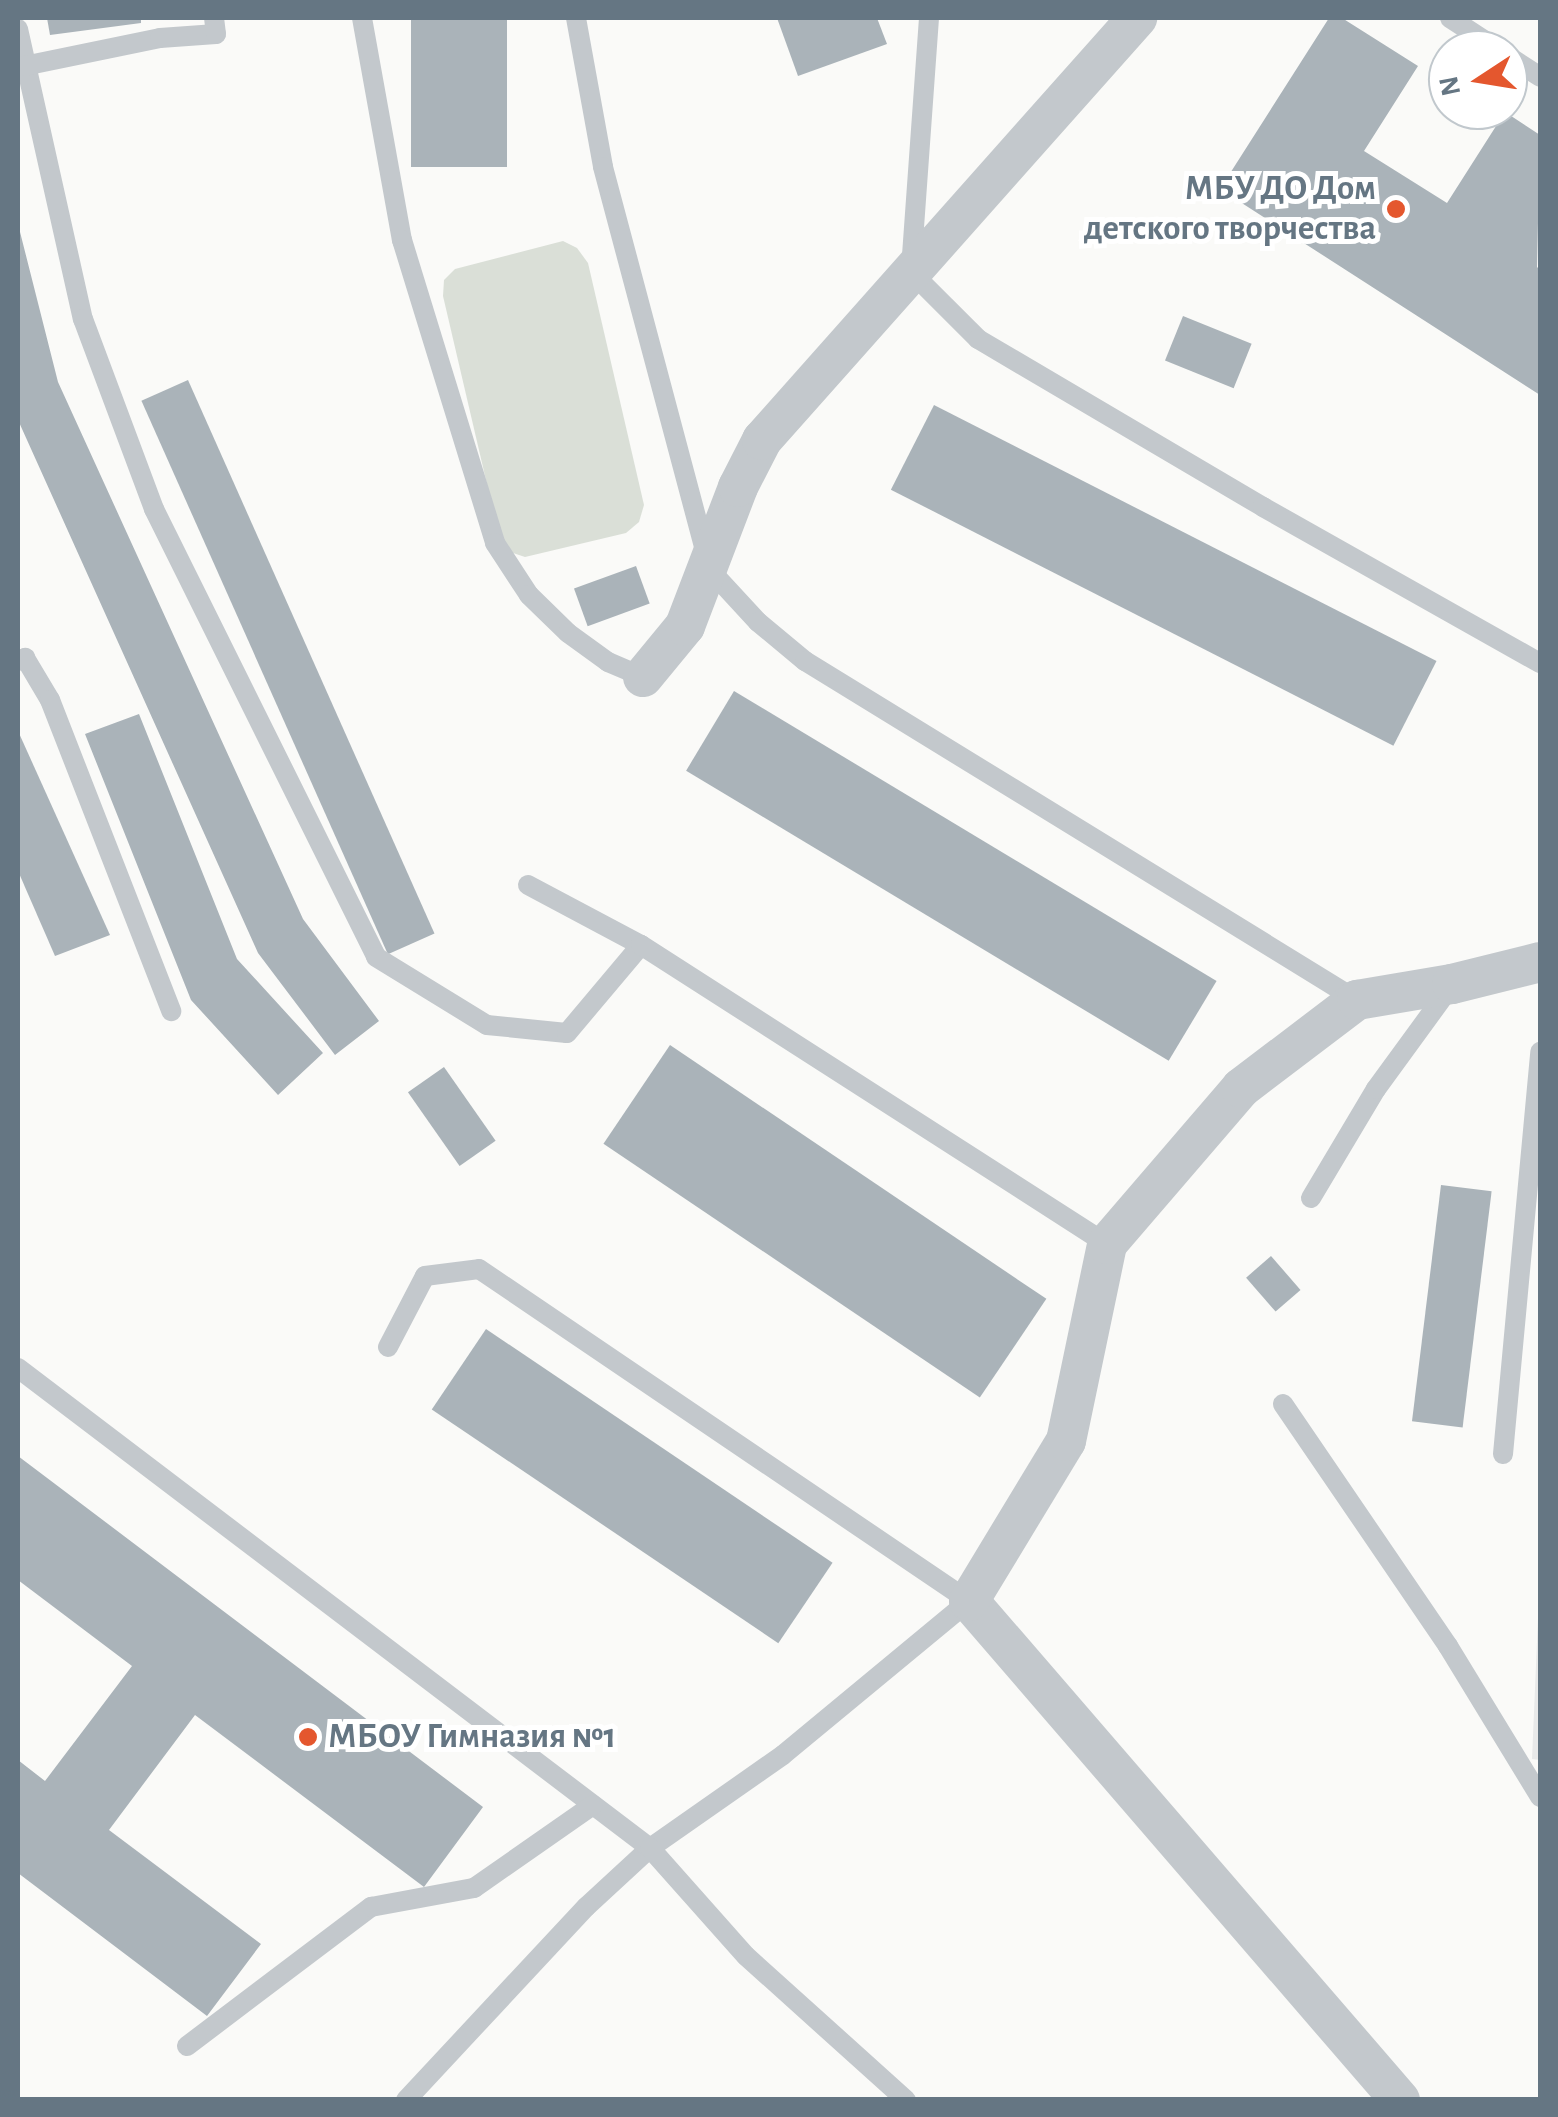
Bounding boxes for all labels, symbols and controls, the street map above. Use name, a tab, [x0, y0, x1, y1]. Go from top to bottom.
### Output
north arrow	[1428, 30, 1528, 130]
text: N	[1435, 73, 1466, 98]
place label: МБУ ДО Дом детского творчества	[1084, 168, 1376, 250]
marker: МБУ ДО Дом детского творчества	[1385, 198, 1407, 220]
place label: МБОУ Гимназия №1	[328, 1716, 616, 1758]
marker: МБОУ Гимназия №1	[297, 1726, 319, 1748]

